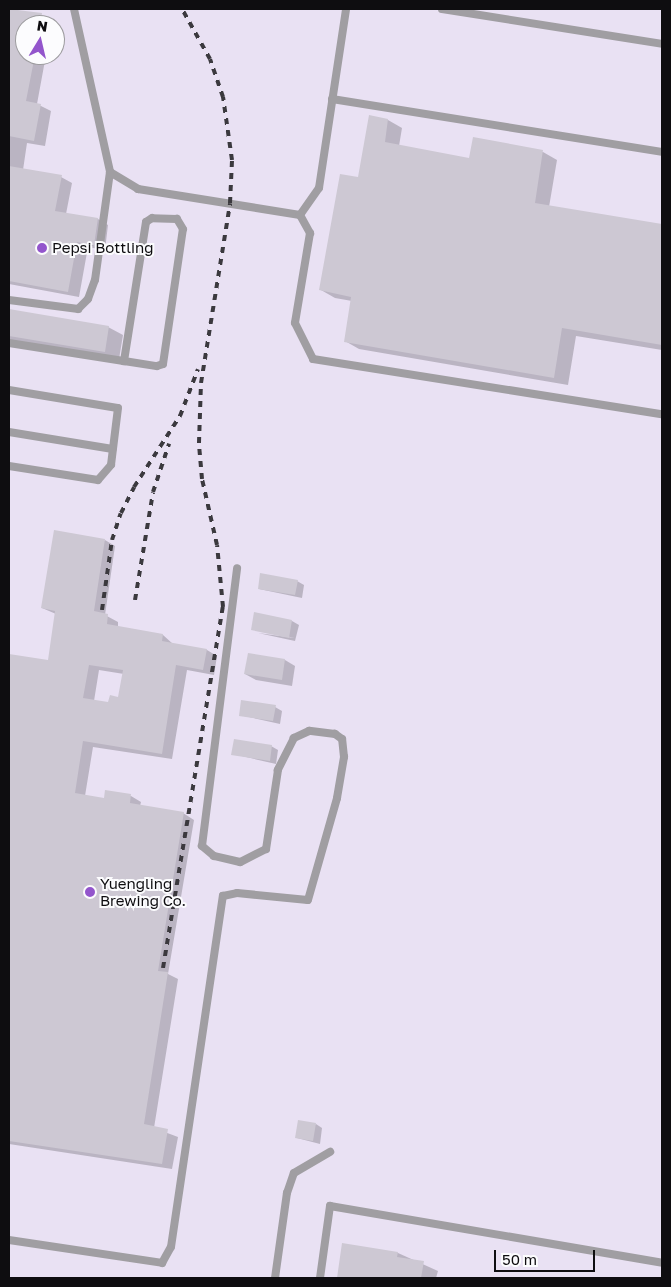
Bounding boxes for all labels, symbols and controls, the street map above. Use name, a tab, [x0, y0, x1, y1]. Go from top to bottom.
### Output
north arrow	[15, 15, 65, 65]
text: N	[36, 16, 49, 35]
place label: Pepsi Bottling	[52, 239, 153, 257]
marker: Pepsi Bottling	[36, 242, 48, 254]
place label: Yuengling Brewing Co.	[100, 874, 186, 909]
marker: Yuengling Brewing Co.	[84, 886, 96, 898]
scale bar	[496, 1240, 597, 1272]
text: 50 m	[502, 1250, 537, 1268]

